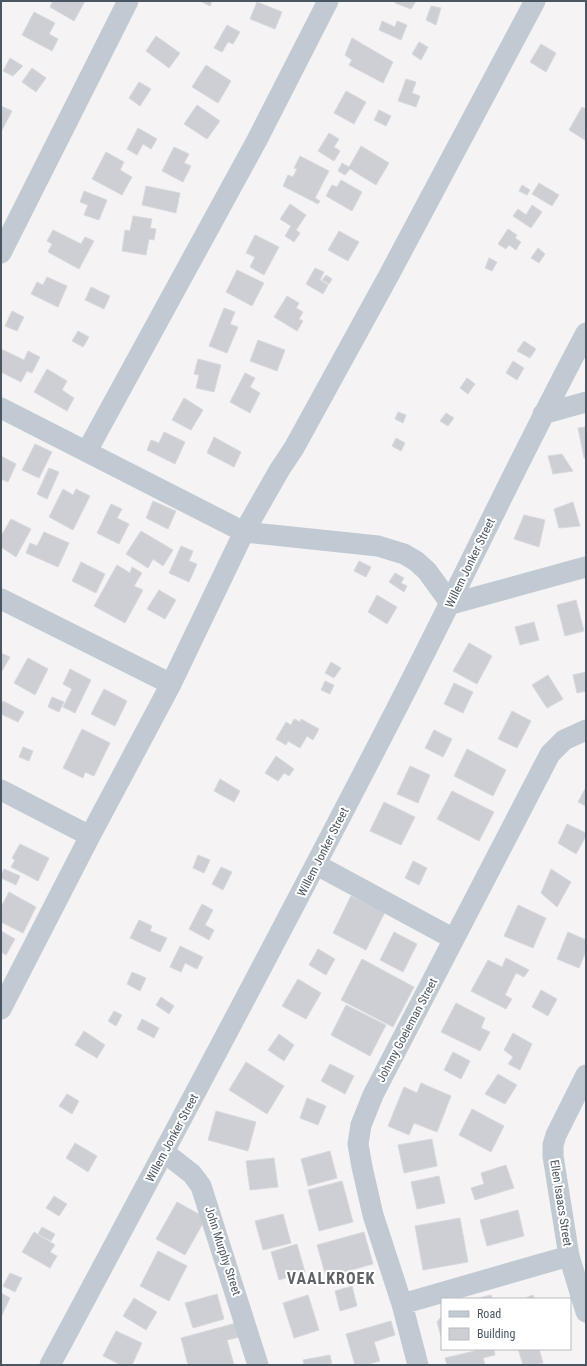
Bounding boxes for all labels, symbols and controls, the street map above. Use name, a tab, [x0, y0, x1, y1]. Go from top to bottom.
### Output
street label: Willem Jonker Street	[442, 516, 498, 610]
street label: Willem Jonker Street	[295, 805, 352, 899]
street label: Johnny Goeieman Street	[374, 975, 441, 1084]
street label: Willem Jonker Street	[143, 1091, 201, 1185]
street label: Ellen Isaacs Street	[547, 1159, 575, 1248]
street label: John Murphy Street	[202, 1205, 244, 1297]
district label: VAALKROEK	[287, 1269, 375, 1288]
legend	[441, 1298, 571, 1350]
text: Road	[477, 1307, 501, 1321]
text: Building	[477, 1327, 515, 1341]

